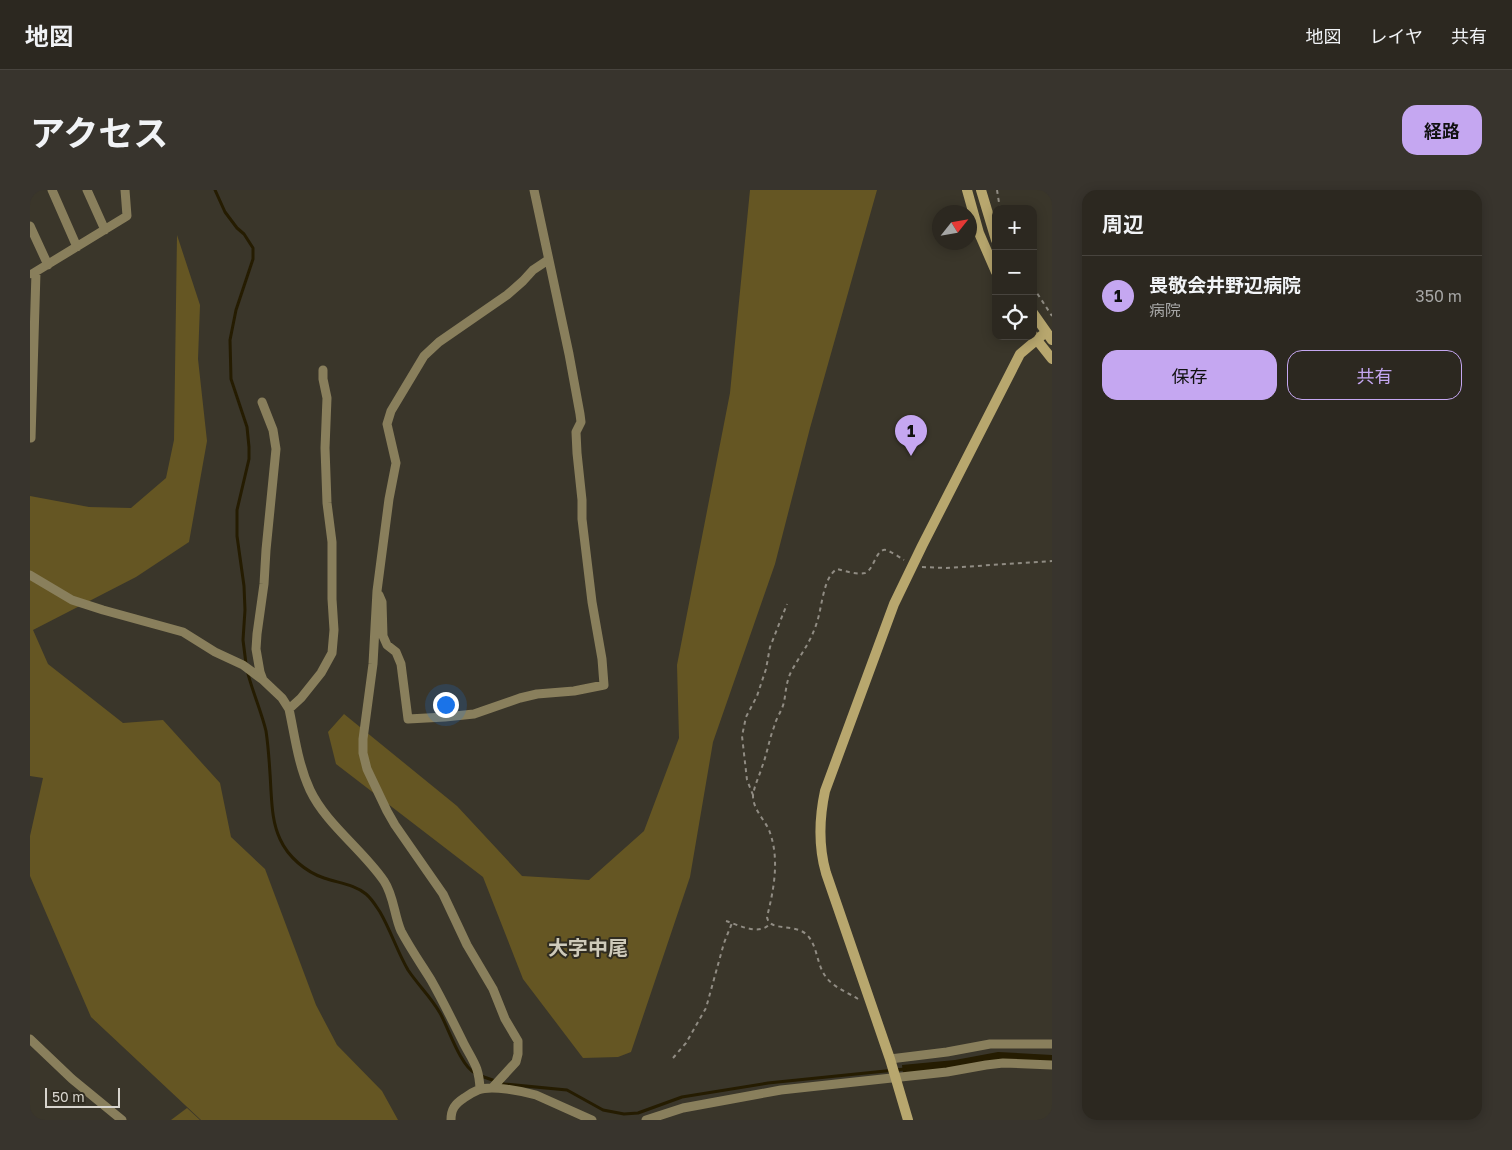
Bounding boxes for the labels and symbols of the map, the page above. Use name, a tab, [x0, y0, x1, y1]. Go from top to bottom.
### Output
north arrow	[932, 205, 977, 250]
pin: 1	[895, 415, 927, 456]
your location	[433, 692, 459, 718]
district label: 大字中尾	[548, 935, 628, 959]
scale bar	[45, 1085, 120, 1108]

